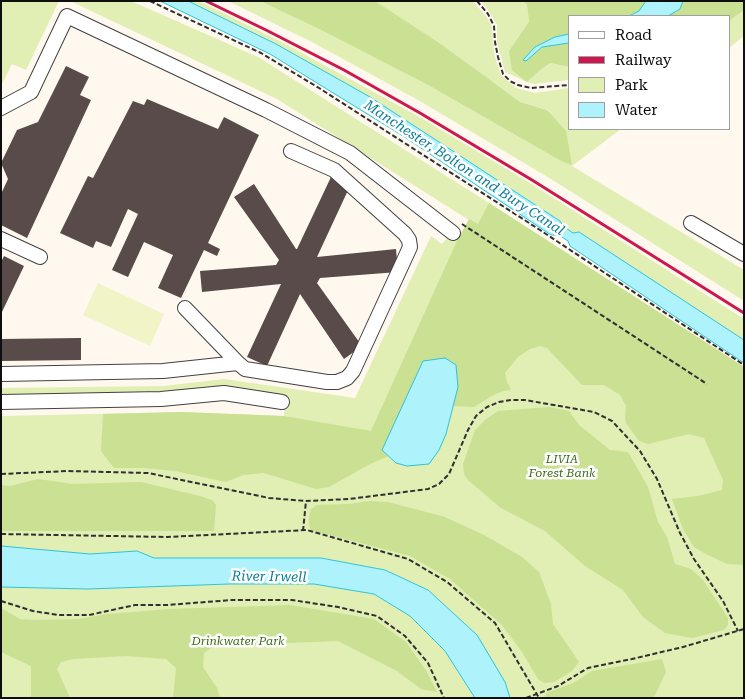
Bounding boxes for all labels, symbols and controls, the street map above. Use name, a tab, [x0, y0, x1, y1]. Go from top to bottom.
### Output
legend	[568, 15, 730, 130]
text: Road	[615, 26, 652, 44]
text: Railway	[615, 51, 672, 69]
text: Park	[615, 76, 648, 94]
water label: Manchester, Bolton and Bury Canal	[361, 97, 567, 239]
text: Water	[615, 101, 657, 119]
park label: LIVIA Forest Bank	[528, 452, 596, 480]
water label: River Irwell	[231, 568, 307, 586]
park label: Drinkwater Park	[191, 634, 285, 648]

